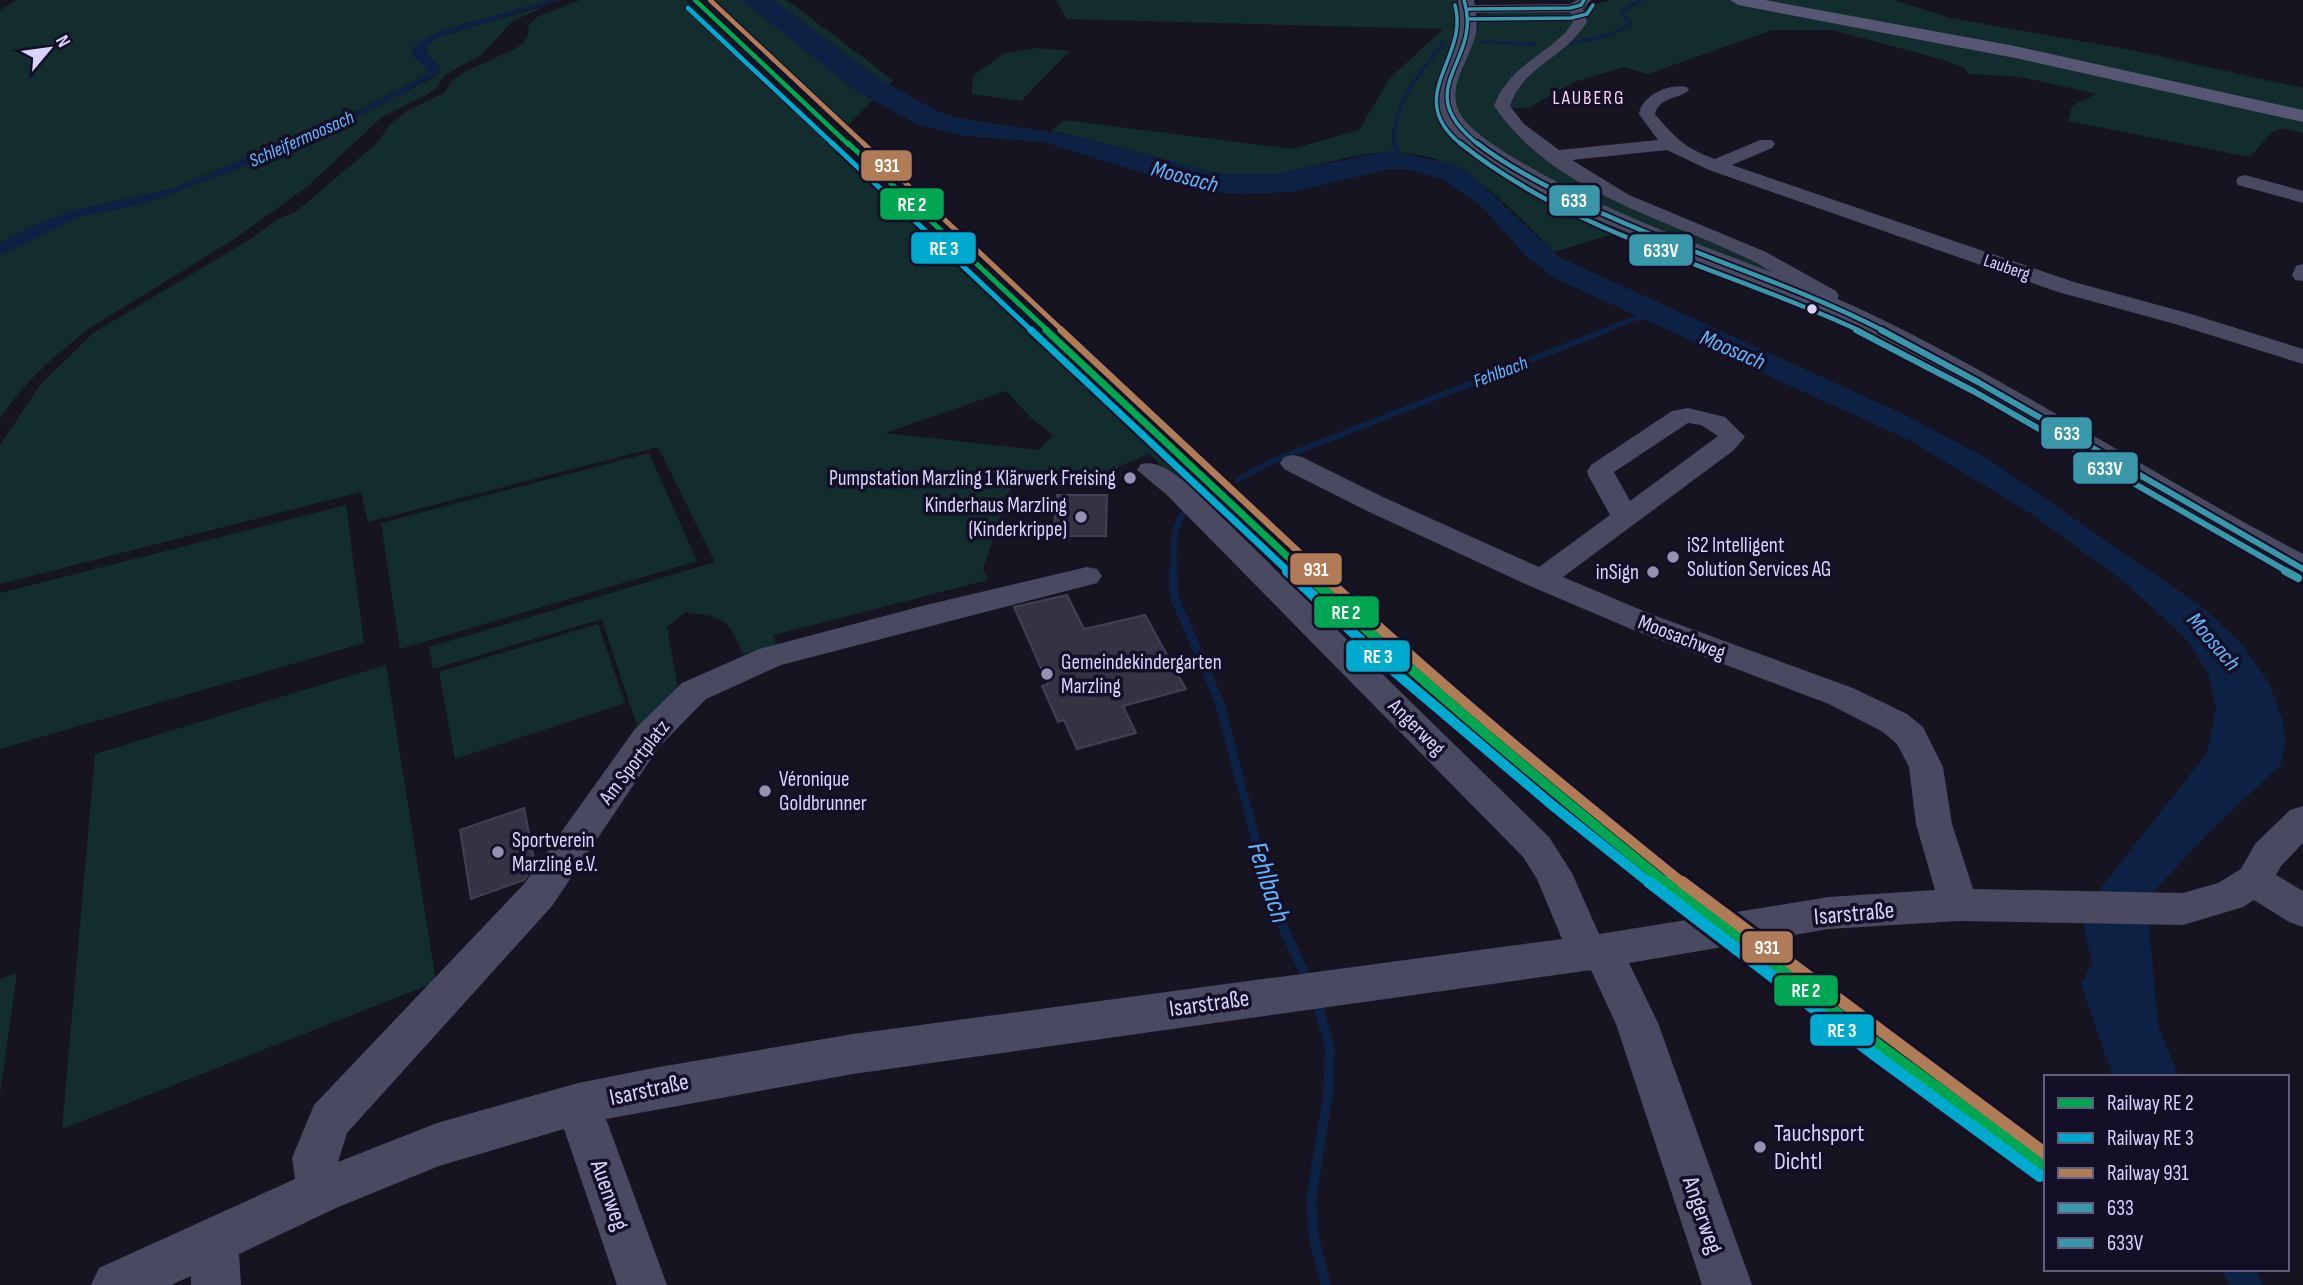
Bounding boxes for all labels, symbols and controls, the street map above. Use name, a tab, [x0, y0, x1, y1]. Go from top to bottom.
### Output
north arrow	[14, 14, 84, 84]
text: N	[50, 31, 75, 52]
district label: LAUBERG	[1552, 87, 1626, 110]
water label: Schleifermoosach	[245, 106, 358, 173]
line badge: 931	[860, 149, 913, 182]
text: 931	[875, 155, 900, 178]
water label: Moosach	[1148, 155, 1222, 199]
line badge: 633	[1548, 184, 1601, 217]
line badge: RE 2	[879, 187, 945, 221]
text: 633	[1561, 190, 1587, 213]
text: RE 2	[898, 194, 926, 217]
line badge: RE 3	[910, 231, 977, 265]
line badge: 633V	[1628, 233, 1694, 267]
text: RE 3	[929, 238, 959, 261]
text: 633V	[1643, 240, 1679, 263]
street label: Lauberg	[1981, 250, 2033, 285]
unlabelled marker	[1805, 302, 1819, 316]
water label: Moosach	[1696, 324, 1770, 376]
water label: Fehlbach	[1470, 352, 1531, 393]
line badge: 633	[2040, 416, 2093, 450]
text: 633	[2054, 423, 2080, 446]
line badge: 633V	[2072, 451, 2139, 485]
text: 633V	[2087, 458, 2123, 481]
place label: Pumpstation Marzling 1 Klärwerk Freising	[829, 466, 1116, 491]
marker: Pumpstation Marzling 1 Klärwerk Freising	[1122, 470, 1138, 486]
place label: Kinderhaus Marzling (Kinderkrippe)	[925, 493, 1067, 542]
marker: Kinderhaus Marzling (Kinderkrippe)	[1073, 509, 1089, 525]
place label: iS2 Intelligent Solution Services AG	[1687, 533, 1831, 582]
marker: iS2 Intelligent Solution Services AG	[1665, 549, 1681, 565]
line badge: 931	[1289, 552, 1343, 586]
text: 931	[1304, 559, 1329, 582]
place label: inSign	[1596, 560, 1639, 585]
marker: inSign	[1645, 564, 1661, 580]
line badge: RE 2	[1313, 595, 1380, 629]
text: RE 2	[1332, 602, 1360, 625]
water label: Moosach	[2180, 607, 2246, 677]
street label: Moosachweg	[1635, 609, 1729, 666]
line badge: RE 3	[1345, 639, 1411, 673]
text: RE 3	[1363, 646, 1393, 669]
place label: Gemeindekindergarten Marzling	[1061, 650, 1222, 699]
marker: Gemeindekindergarten Marzling	[1039, 666, 1055, 682]
street label: Angerweg	[1382, 693, 1450, 761]
street label: Am Sportplatz	[593, 715, 675, 810]
place label: Véronique Goldbrunner	[779, 767, 867, 816]
marker: Véronique Goldbrunner	[757, 783, 773, 799]
place label: Sportverein Marzling e.V.	[512, 828, 598, 877]
water label: Fehlbach	[1240, 838, 1297, 927]
marker: Sportverein Marzling e.V.	[490, 844, 506, 860]
street label: Isarstraße	[1813, 896, 1895, 931]
line badge: 931	[1741, 930, 1794, 964]
text: 931	[1755, 937, 1780, 960]
line badge: RE 2	[1773, 974, 1839, 1007]
text: RE 2	[1792, 980, 1820, 1003]
street label: Isarstraße	[1167, 984, 1251, 1023]
line badge: RE 3	[1809, 1013, 1875, 1047]
text: RE 3	[1827, 1020, 1857, 1043]
street label: Isarstraße	[607, 1067, 692, 1112]
legend	[2044, 1075, 2289, 1271]
text: Railway RE 2	[2107, 1091, 2194, 1116]
place label: Tauchsport Dichtl	[1774, 1119, 1864, 1176]
text: Railway RE 3	[2107, 1126, 2194, 1151]
marker: Tauchsport Dichtl	[1752, 1139, 1768, 1155]
street label: Auenweg	[584, 1155, 635, 1234]
text: Railway 931	[2107, 1161, 2189, 1186]
street label: Angerweg	[1675, 1172, 1729, 1258]
text: 633	[2107, 1196, 2134, 1221]
text: 633V	[2107, 1231, 2144, 1256]

